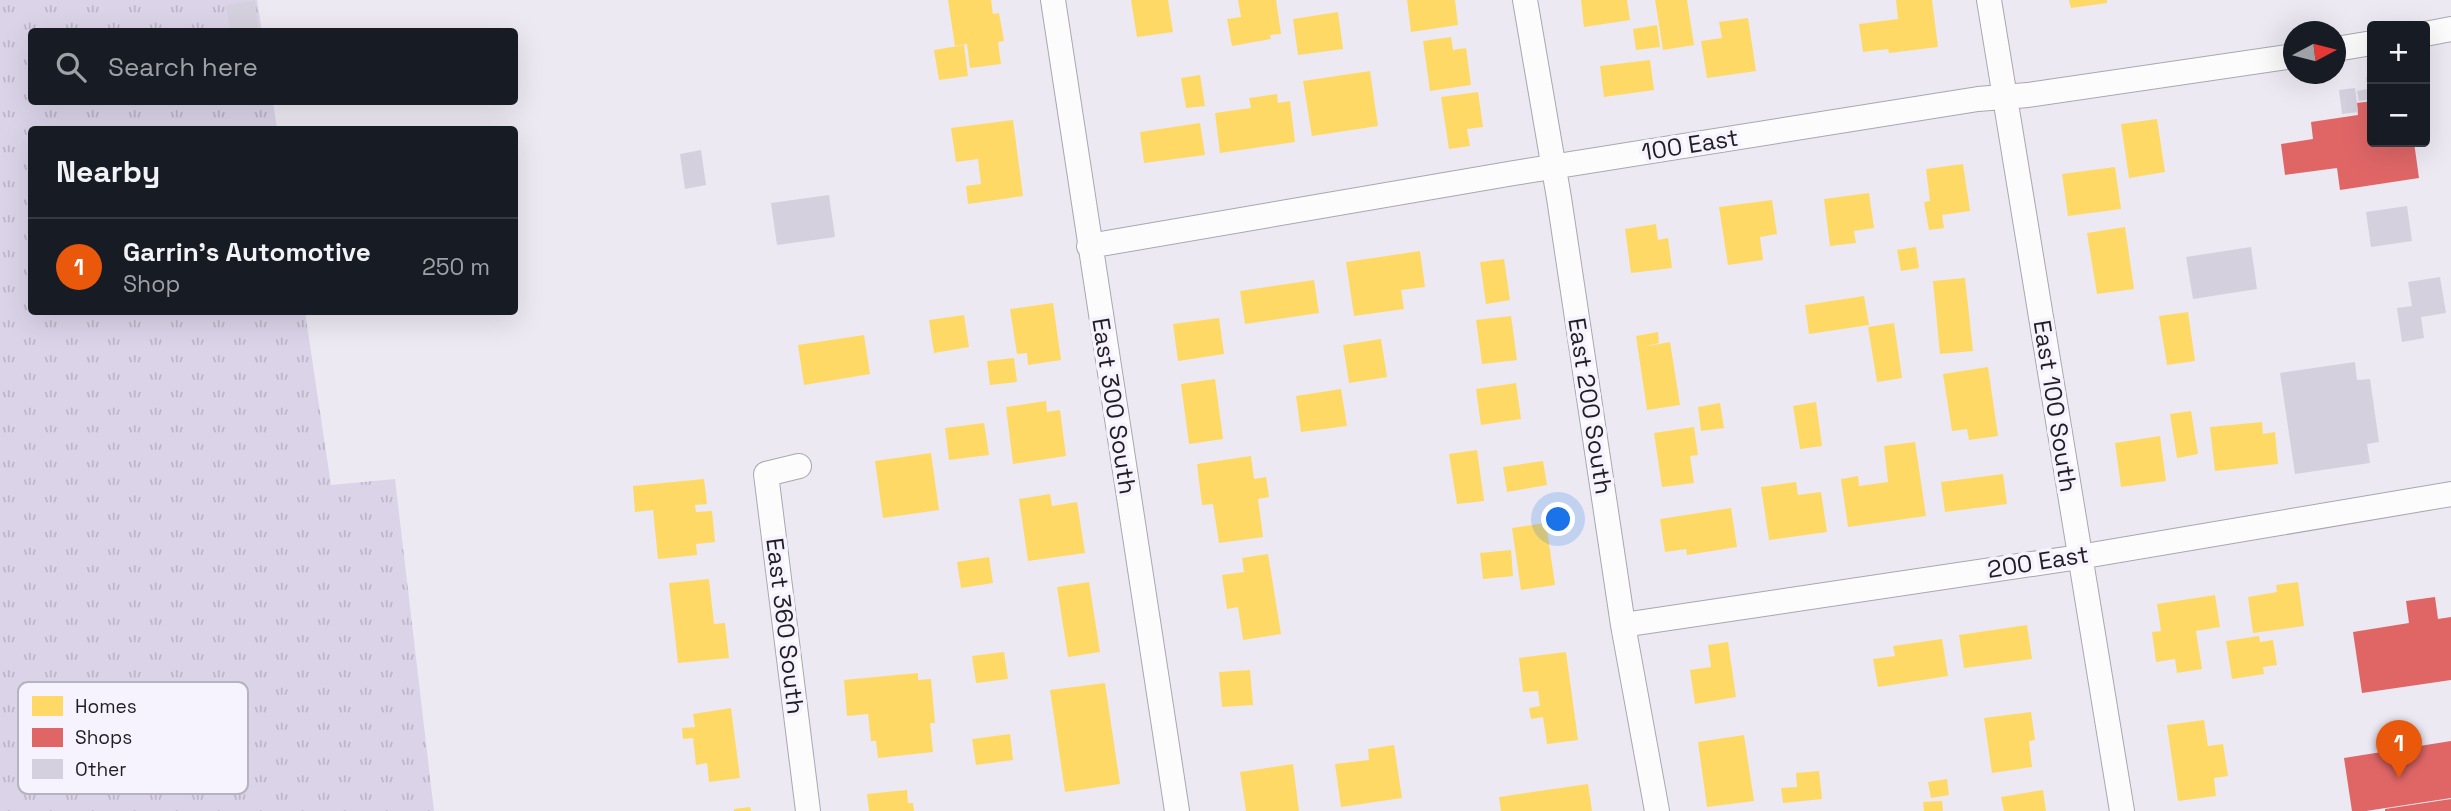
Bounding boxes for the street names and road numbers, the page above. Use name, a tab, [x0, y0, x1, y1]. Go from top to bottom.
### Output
street label: 100 East	[1639, 122, 1741, 167]
street label: East 300 South	[1085, 315, 1144, 496]
street label: East 200 South	[1561, 316, 1620, 496]
street label: East 100 South	[2027, 318, 2084, 494]
street label: East 360 South	[759, 536, 812, 716]
street label: 200 East	[1985, 538, 2091, 585]

